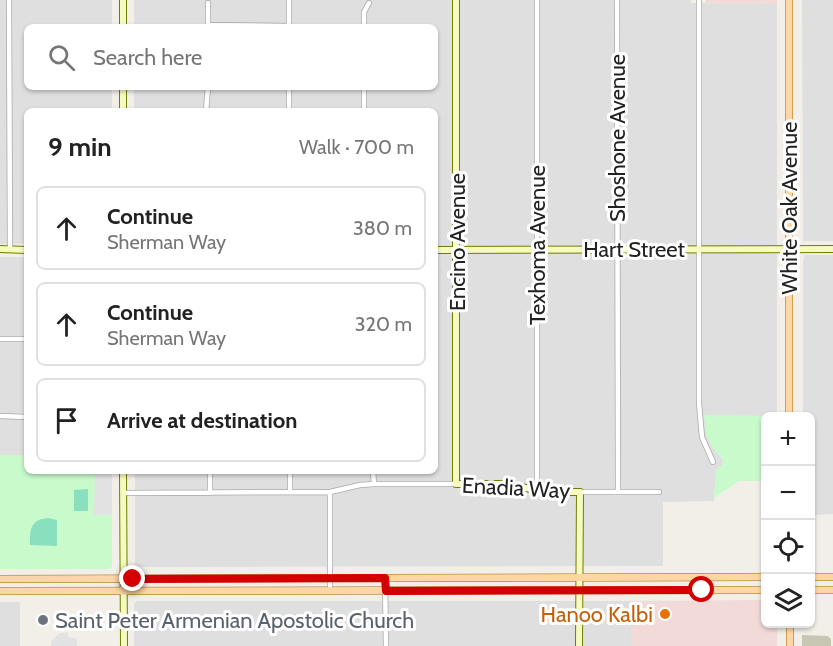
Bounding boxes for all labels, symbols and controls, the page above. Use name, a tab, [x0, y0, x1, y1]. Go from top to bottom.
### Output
search box	[24, 24, 438, 90]
icon: search	[45, 41, 78, 74]
text: Search here	[93, 44, 202, 71]
street label: Shoshone Avenue	[604, 54, 631, 222]
street label: White Oak Avenue	[776, 122, 803, 294]
text: 9 min	[48, 131, 112, 163]
text: Walk · 700 m	[299, 135, 414, 159]
street label: Texhoma Avenue	[524, 165, 551, 325]
street label: Encino Avenue	[444, 173, 471, 311]
text: Continue	[107, 203, 193, 230]
icon: ahead	[50, 212, 83, 245]
text: 380 m	[353, 216, 412, 240]
text: Sherman Way	[107, 230, 226, 254]
street label: Hart Street	[583, 236, 685, 263]
text: Continue	[107, 299, 193, 326]
icon: ahead	[50, 308, 83, 341]
text: 320 m	[355, 312, 412, 336]
text: Sherman Way	[107, 326, 226, 350]
icon: arrive	[50, 404, 83, 437]
text: Arrive at destination	[107, 407, 297, 434]
map controls	[761, 412, 815, 628]
button: +	[761, 412, 815, 466]
button: −	[761, 466, 815, 520]
street label: Enadia Way	[461, 472, 571, 504]
button: locate	[761, 520, 815, 574]
route end	[119, 565, 145, 591]
button: layers	[761, 574, 815, 628]
route start	[688, 576, 714, 602]
place label: Hanoo Kalbi	[541, 601, 653, 628]
place label: Saint Peter Armenian Apostolic Church	[55, 607, 414, 634]
marker: Hanoo Kalbi	[658, 607, 672, 621]
marker: Saint Peter Armenian Apostolic Church	[36, 613, 50, 627]

